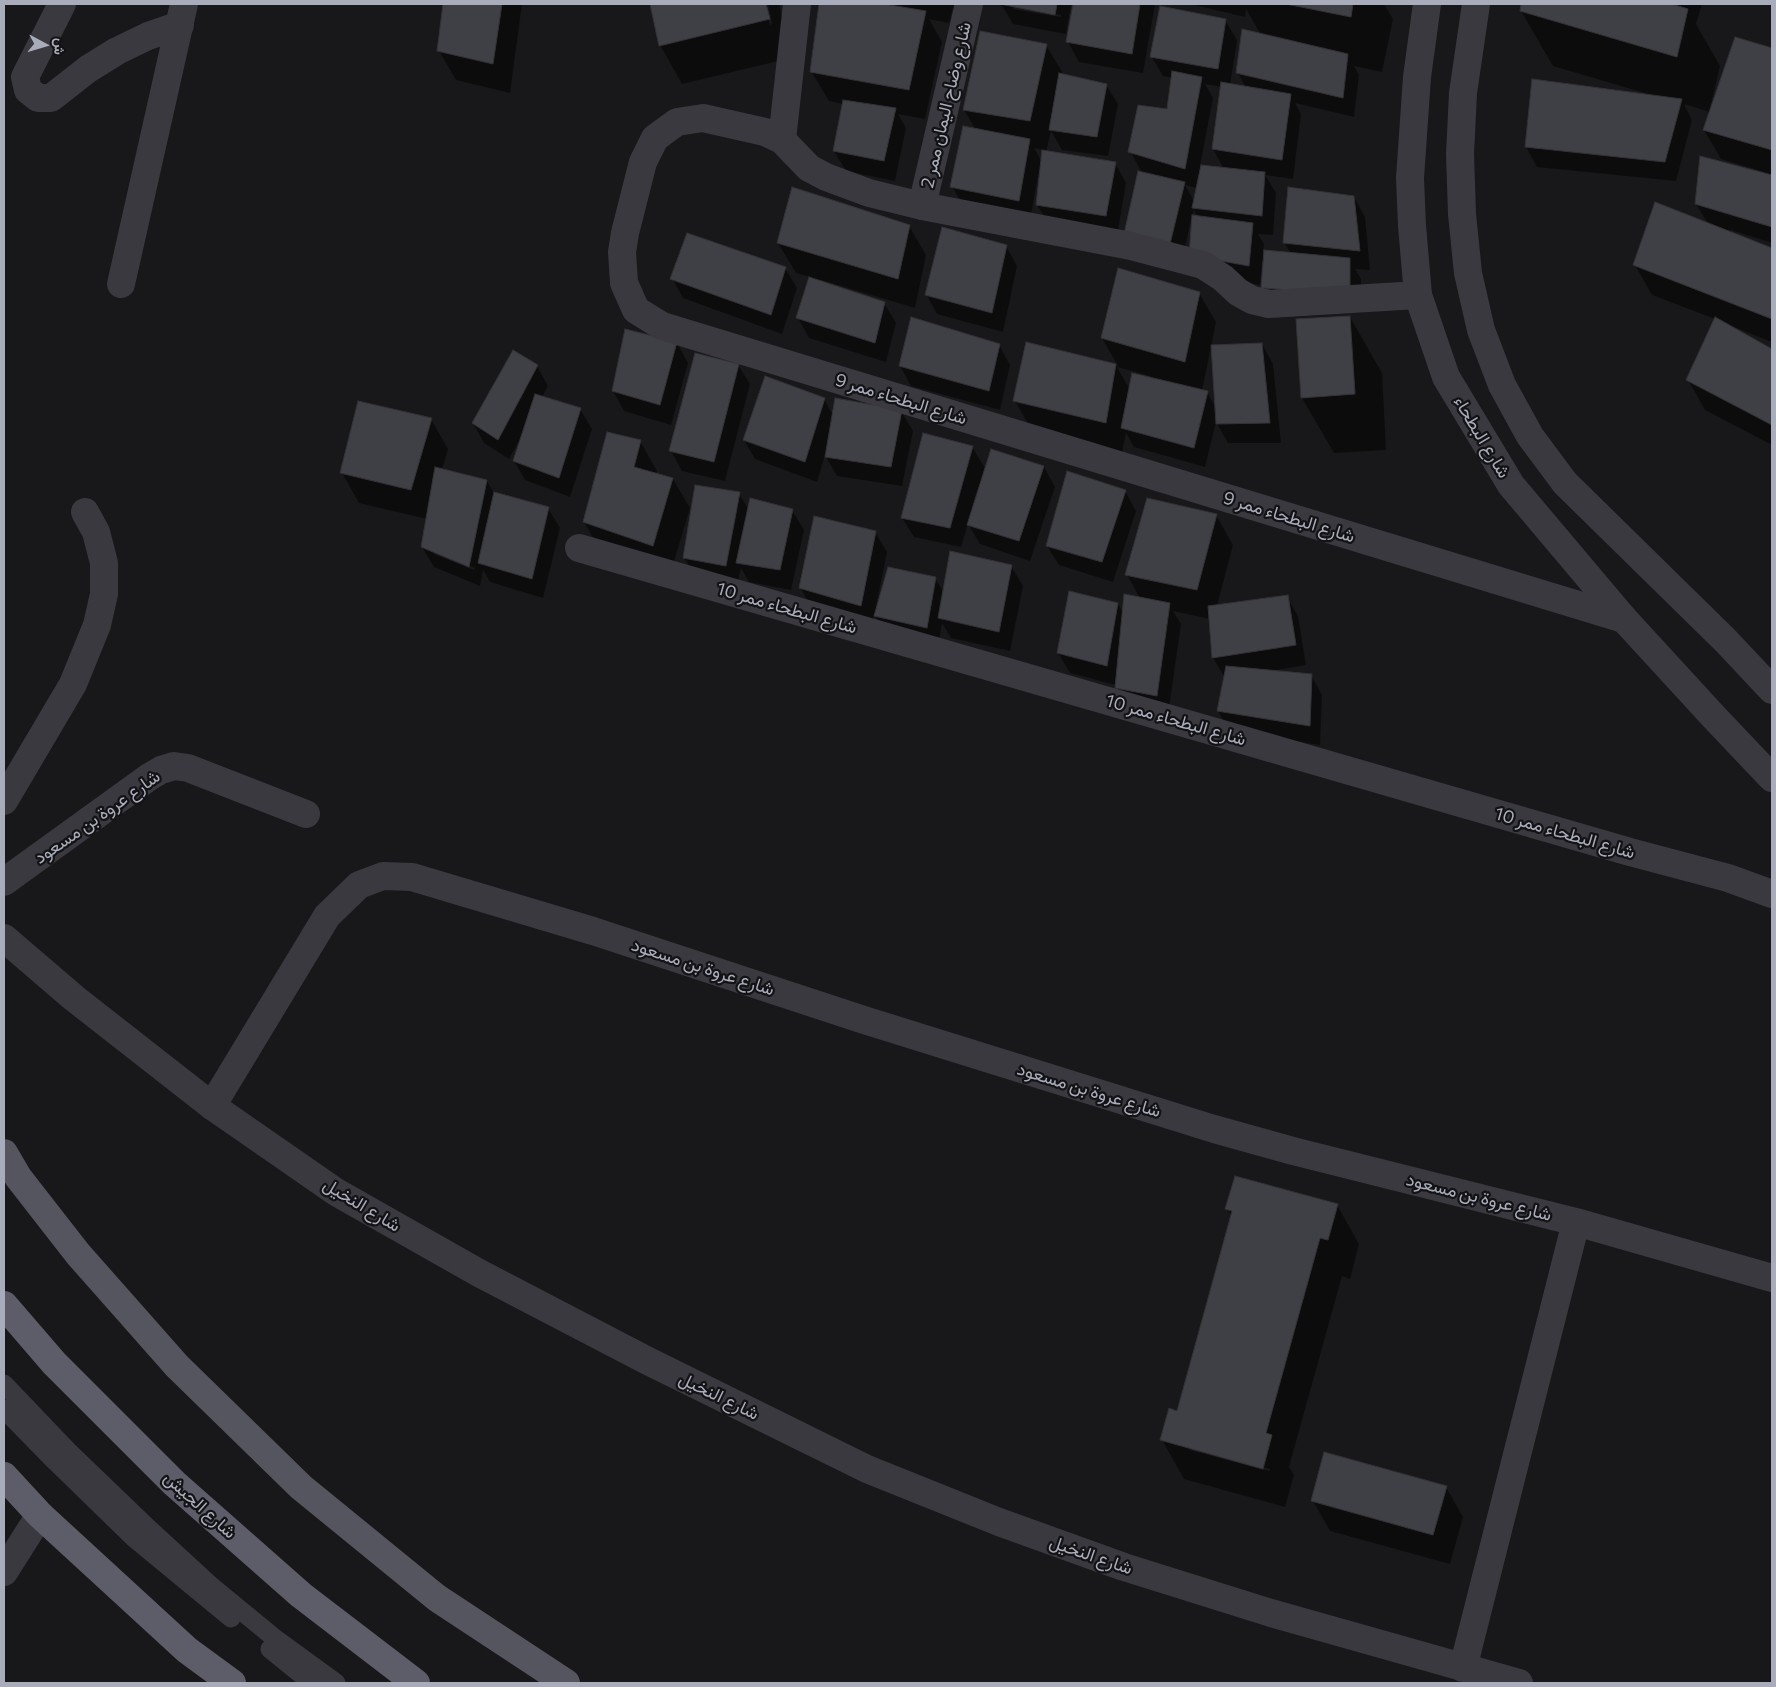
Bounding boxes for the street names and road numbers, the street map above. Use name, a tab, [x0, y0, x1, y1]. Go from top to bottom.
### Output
street label: شارع وضاح اليمان ممر 2	[916, 20, 976, 190]
street label: شارع البطحاء ممر 9	[833, 369, 969, 429]
street label: شارع البطحاء	[1449, 392, 1515, 482]
street label: شارع البطحاء ممر 9	[1221, 487, 1357, 547]
street label: شارع البطحاء ممر 10	[714, 578, 860, 638]
street label: شارع البطحاء ممر 10	[1103, 690, 1249, 750]
street label: شارع عروة بن مسعود	[30, 765, 164, 869]
street label: شارع البطحاء ممر 10	[1492, 803, 1638, 863]
street label: شارع عروة بن مسعود	[629, 934, 777, 1000]
street label: شارع عروة بن مسعود	[1015, 1058, 1163, 1122]
street label: شارع عروة بن مسعود	[1404, 1168, 1554, 1226]
street label: شارع النخيل	[319, 1173, 405, 1237]
street label: شارع النخيل	[675, 1367, 763, 1425]
street label: شارع الجيش	[159, 1467, 241, 1543]
street label: شارع النخيل	[1047, 1531, 1135, 1579]

